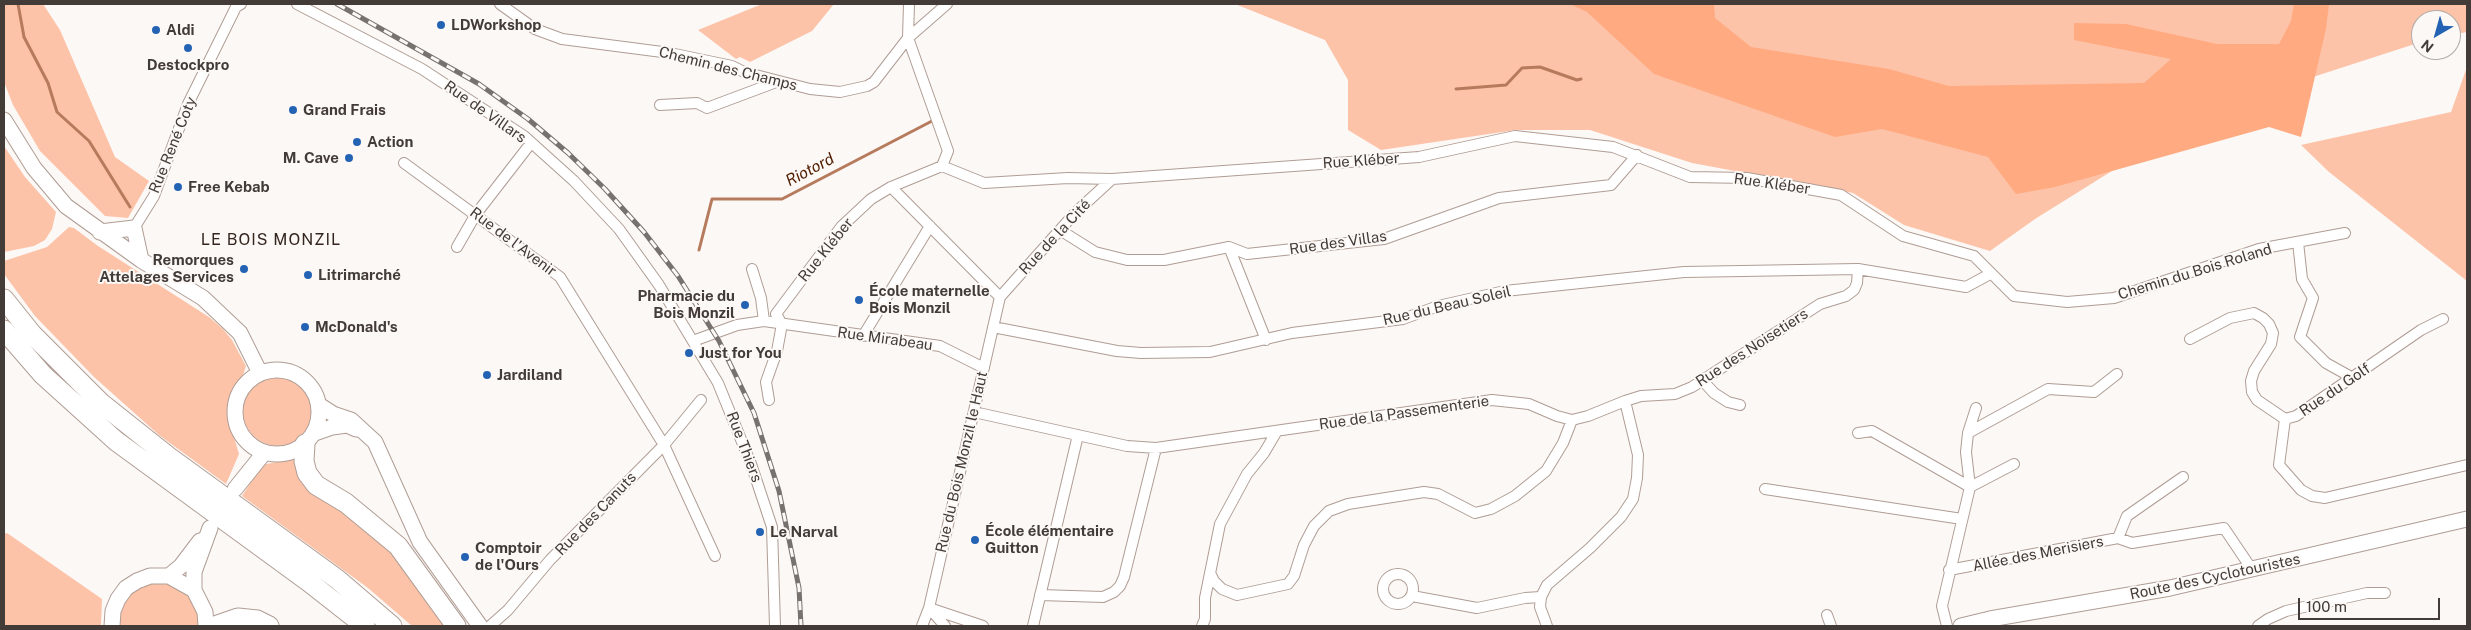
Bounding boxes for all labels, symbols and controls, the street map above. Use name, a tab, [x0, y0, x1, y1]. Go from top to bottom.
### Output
north arrow	[2411, 10, 2461, 60]
place label: LDWorkshop	[451, 16, 541, 34]
marker: LDWorkshop	[435, 19, 447, 31]
place label: Aldi	[166, 21, 195, 39]
marker: Aldi	[150, 24, 162, 36]
text: N	[2418, 36, 2437, 56]
marker: Destockpro	[182, 42, 194, 54]
street label: Chemin des Champs	[657, 43, 799, 95]
place label: Destockpro	[147, 56, 229, 74]
street label: Rue de Villars	[440, 77, 530, 147]
street label: Rue René Coty	[145, 94, 201, 196]
place label: Grand Frais	[303, 101, 386, 119]
marker: Grand Frais	[287, 104, 299, 116]
place label: Action	[367, 133, 413, 151]
marker: Action	[351, 136, 363, 148]
place label: M. Cave	[283, 149, 339, 167]
water label: Riotord	[782, 149, 838, 191]
street label: Rue Kléber	[1322, 149, 1400, 173]
marker: M. Cave	[343, 152, 355, 164]
street label: Rue Kléber	[1733, 170, 1811, 198]
place label: Free Kebab	[188, 178, 270, 196]
marker: Free Kebab	[172, 181, 184, 193]
street label: Rue de la Cité	[1015, 196, 1095, 278]
street label: Rue de l'Avenir	[466, 204, 560, 280]
street label: Rue Kléber	[795, 214, 857, 286]
street label: Rue des Villas	[1288, 227, 1388, 259]
district label: LE BOIS MONZIL	[199, 230, 343, 250]
street label: Chemin du Bois Roland	[2116, 240, 2274, 304]
place label: Remorques Attelages Services	[99, 251, 234, 286]
marker: Remorques Attelages Services	[238, 263, 250, 275]
place label: Litrimarché	[318, 266, 401, 284]
marker: Litrimarché	[302, 269, 314, 281]
place label: École maternelle Bois Monzil	[869, 282, 990, 317]
street label: Rue du Beau Soleil	[1381, 283, 1513, 329]
place label: Pharmacie du Bois Monzil	[638, 287, 735, 322]
marker: École maternelle Bois Monzil	[853, 294, 865, 306]
marker: Pharmacie du Bois Monzil	[739, 299, 751, 311]
street label: Rue des Noisetiers	[1693, 305, 1811, 391]
place label: McDonald's	[315, 318, 398, 336]
marker: McDonald's	[299, 321, 311, 333]
street label: Rue Mirabeau	[836, 323, 934, 355]
place label: Just for You	[699, 344, 782, 362]
marker: Just for You	[683, 347, 695, 359]
street label: Rue du Golf	[2296, 360, 2374, 420]
place label: Jardiland	[497, 366, 562, 384]
marker: Jardiland	[481, 369, 493, 381]
street label: Rue du Bois Monzil le Haut	[932, 369, 992, 555]
street label: Rue de la Passementerie	[1318, 392, 1490, 434]
street label: Rue Thiers	[722, 409, 766, 485]
street label: Rue des Canuts	[552, 469, 640, 559]
place label: École élémentaire Guitton	[985, 522, 1114, 557]
place label: Le Narval	[770, 523, 838, 541]
marker: Le Narval	[754, 526, 766, 538]
street label: Allée des Merisiers	[1971, 532, 2105, 576]
marker: École élémentaire Guitton	[969, 534, 981, 546]
place label: Comptoir de l'Ours	[475, 539, 542, 574]
street label: Route des Cyclotouristes	[2128, 550, 2302, 604]
marker: Comptoir de l'Ours	[459, 551, 471, 563]
scale bar	[2301, 588, 2444, 620]
text: 100 m	[2306, 598, 2347, 615]

